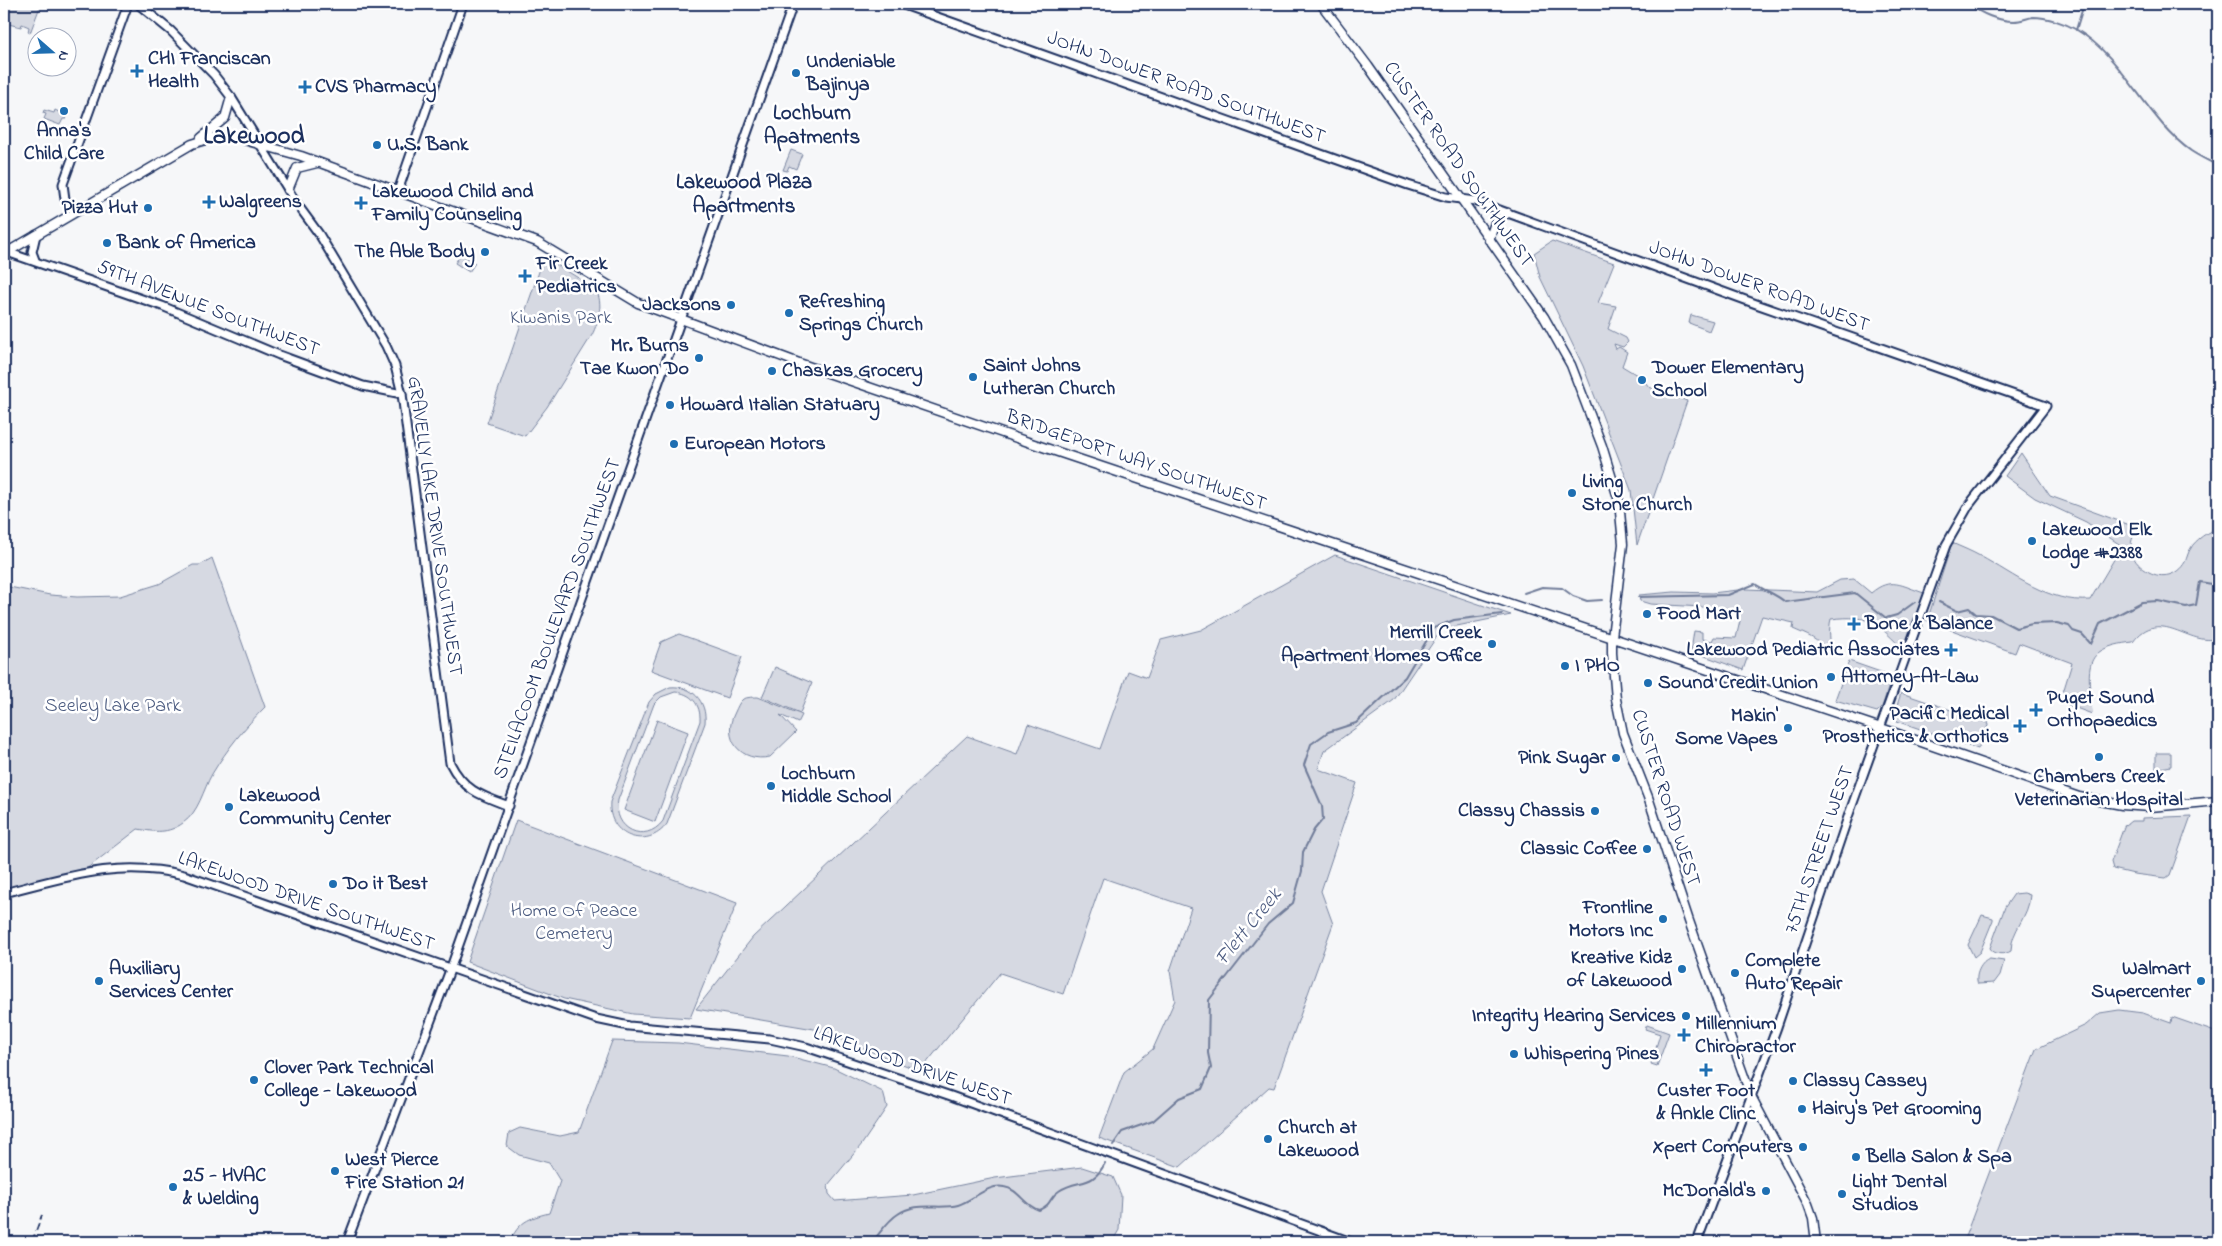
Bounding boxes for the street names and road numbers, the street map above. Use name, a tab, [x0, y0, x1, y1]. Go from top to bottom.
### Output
street label: JOHN DOWER ROAD SOUTHWEST	[1043, 24, 1329, 152]
street label: CUSTER ROAD SOUTHWEST	[1376, 56, 1540, 274]
street label: JOHN DOWER ROAD WEST	[1645, 234, 1873, 340]
street label: 59TH AVENUE SOUTHWEST	[93, 253, 323, 365]
street label: GRAVELLY LAKE DRIVE SOUTHWEST	[399, 374, 469, 678]
street label: BRIDGEPORT WAY SOUTHWEST	[1001, 402, 1270, 519]
street label: STEILACOOM BOULEVARD SOUTHWEST	[486, 455, 630, 783]
street label: CUSTER ROAD WEST	[1623, 706, 1707, 890]
street label: 75TH STREET WEST	[1778, 762, 1862, 938]
street label: LAKEWOOD DRIVE SOUTHWEST	[174, 844, 438, 960]
street label: LAKEWOOD DRIVE WEST	[809, 1019, 1015, 1115]

